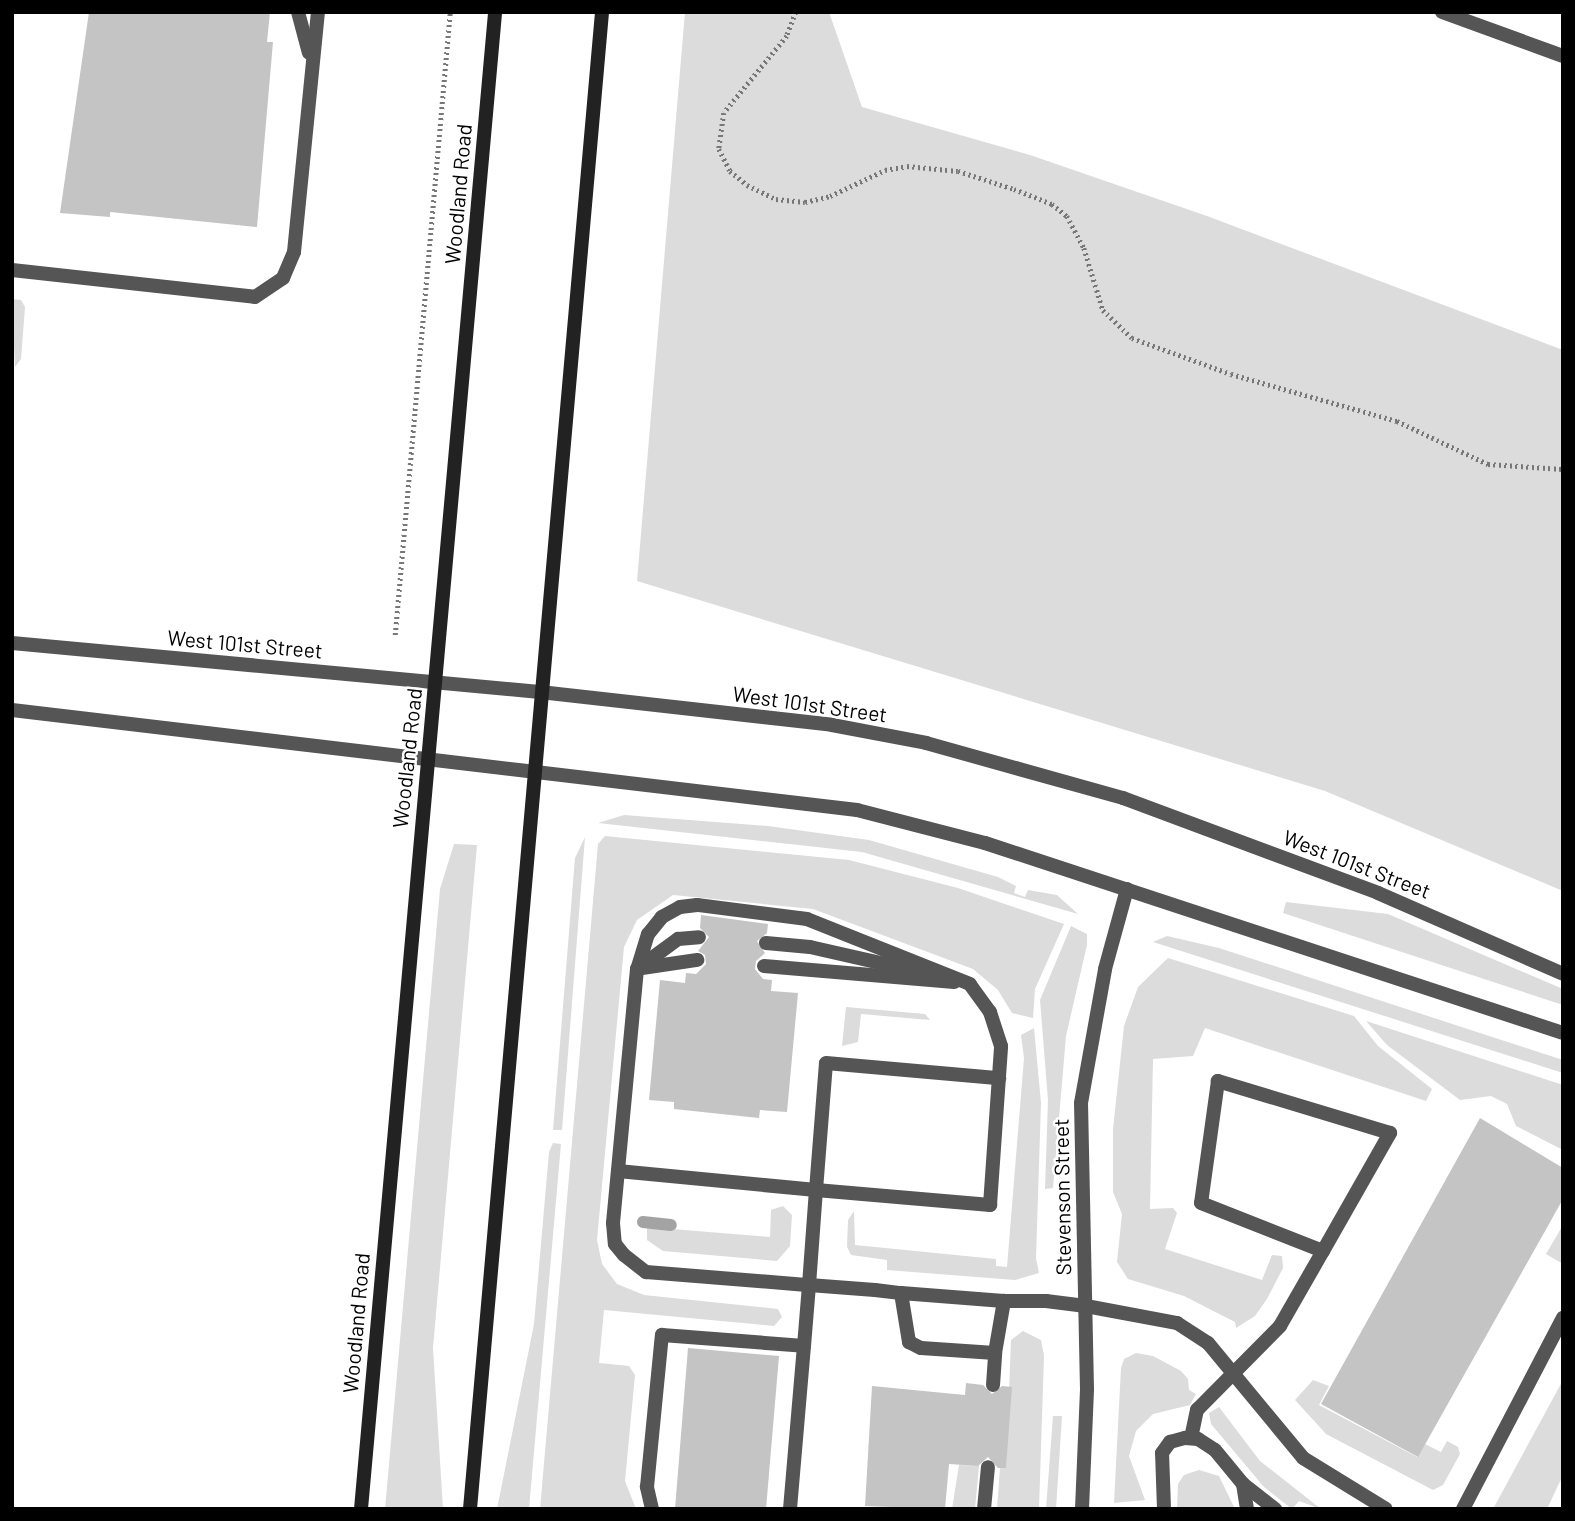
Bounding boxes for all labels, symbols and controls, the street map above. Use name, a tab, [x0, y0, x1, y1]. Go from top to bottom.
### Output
street label: Woodland Road	[439, 123, 477, 265]
street label: West 101st Street	[166, 625, 324, 663]
street label: West 101st Street	[731, 681, 889, 727]
street label: Woodland Road	[387, 687, 427, 829]
street label: West 101st Street	[1280, 824, 1434, 904]
street label: Stevenson Street	[1048, 1118, 1076, 1276]
street label: Woodland Road	[337, 1252, 375, 1394]

